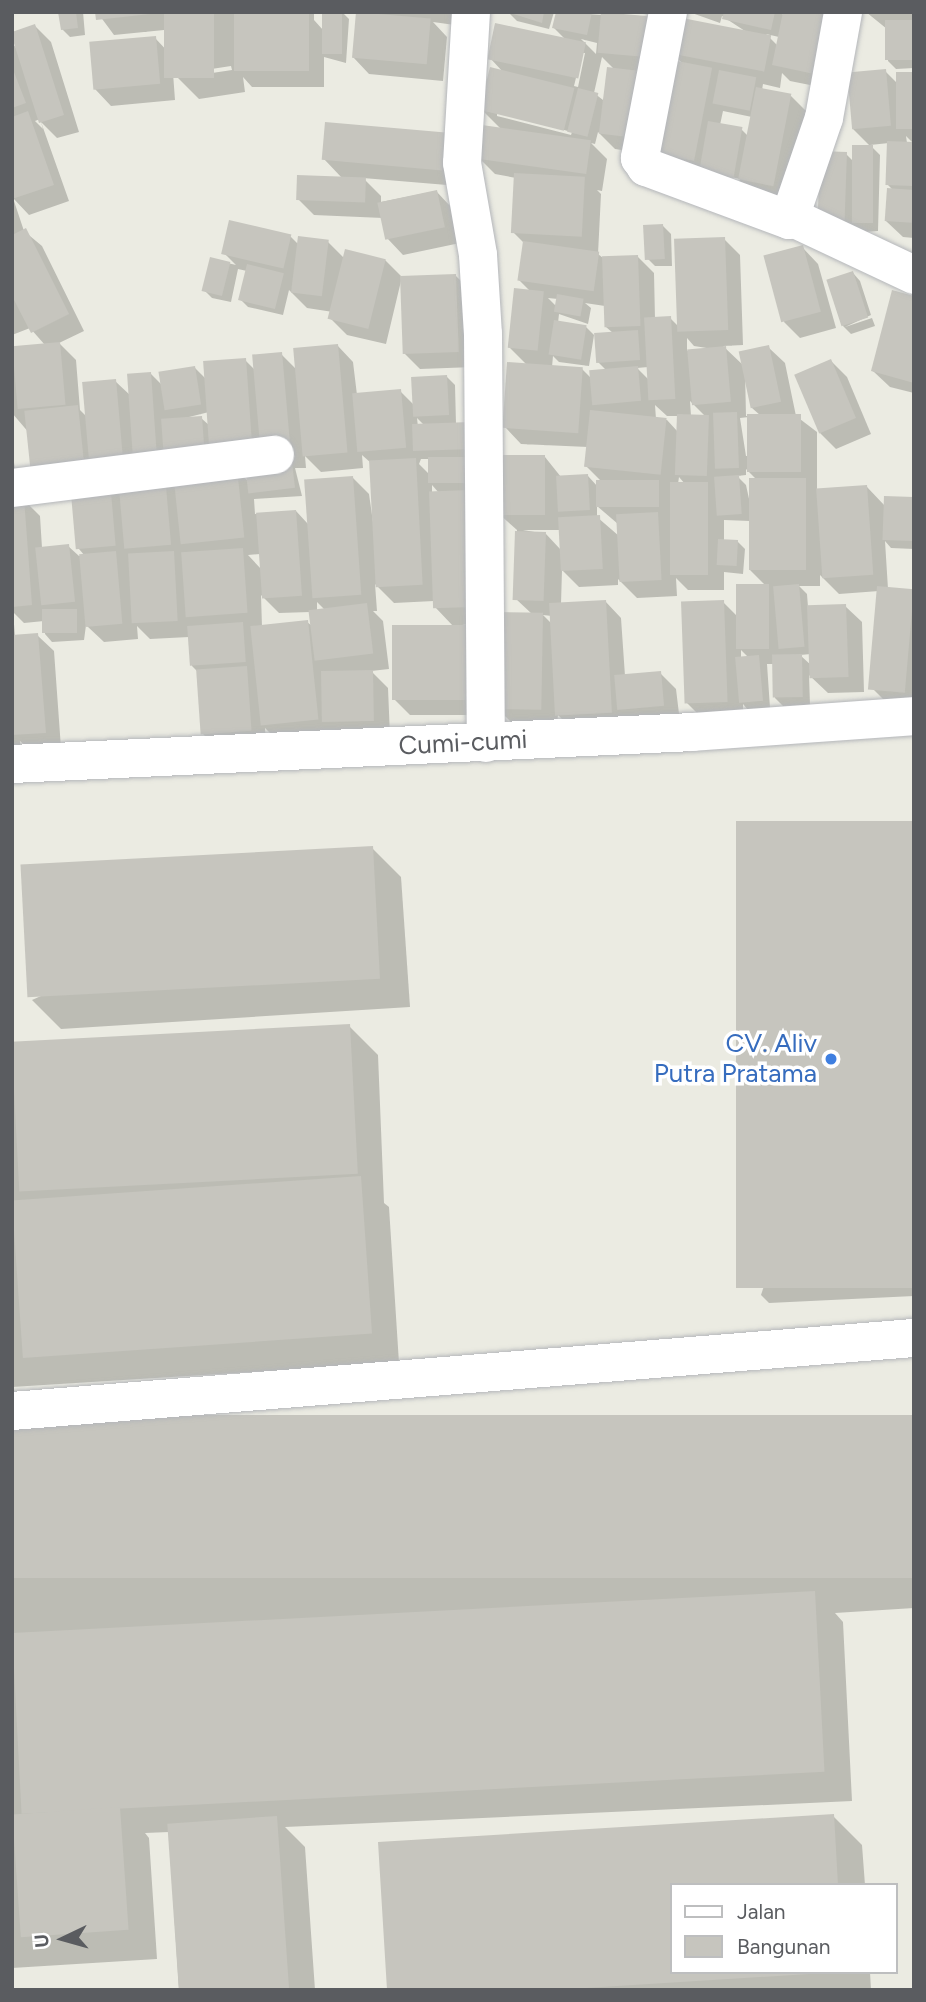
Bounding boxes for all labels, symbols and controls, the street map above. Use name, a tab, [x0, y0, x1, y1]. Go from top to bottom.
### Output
street label: Cumi-cumi	[398, 724, 528, 762]
place label: CV. Aliv Putra Pratama	[654, 1028, 817, 1090]
marker: CV. Aliv Putra Pratama	[823, 1051, 839, 1067]
legend	[670, 1883, 898, 1974]
text: Jalan	[737, 1899, 786, 1924]
north arrow	[28, 1904, 98, 1974]
text: U	[30, 1933, 54, 1949]
text: Bangunan	[737, 1934, 830, 1959]

